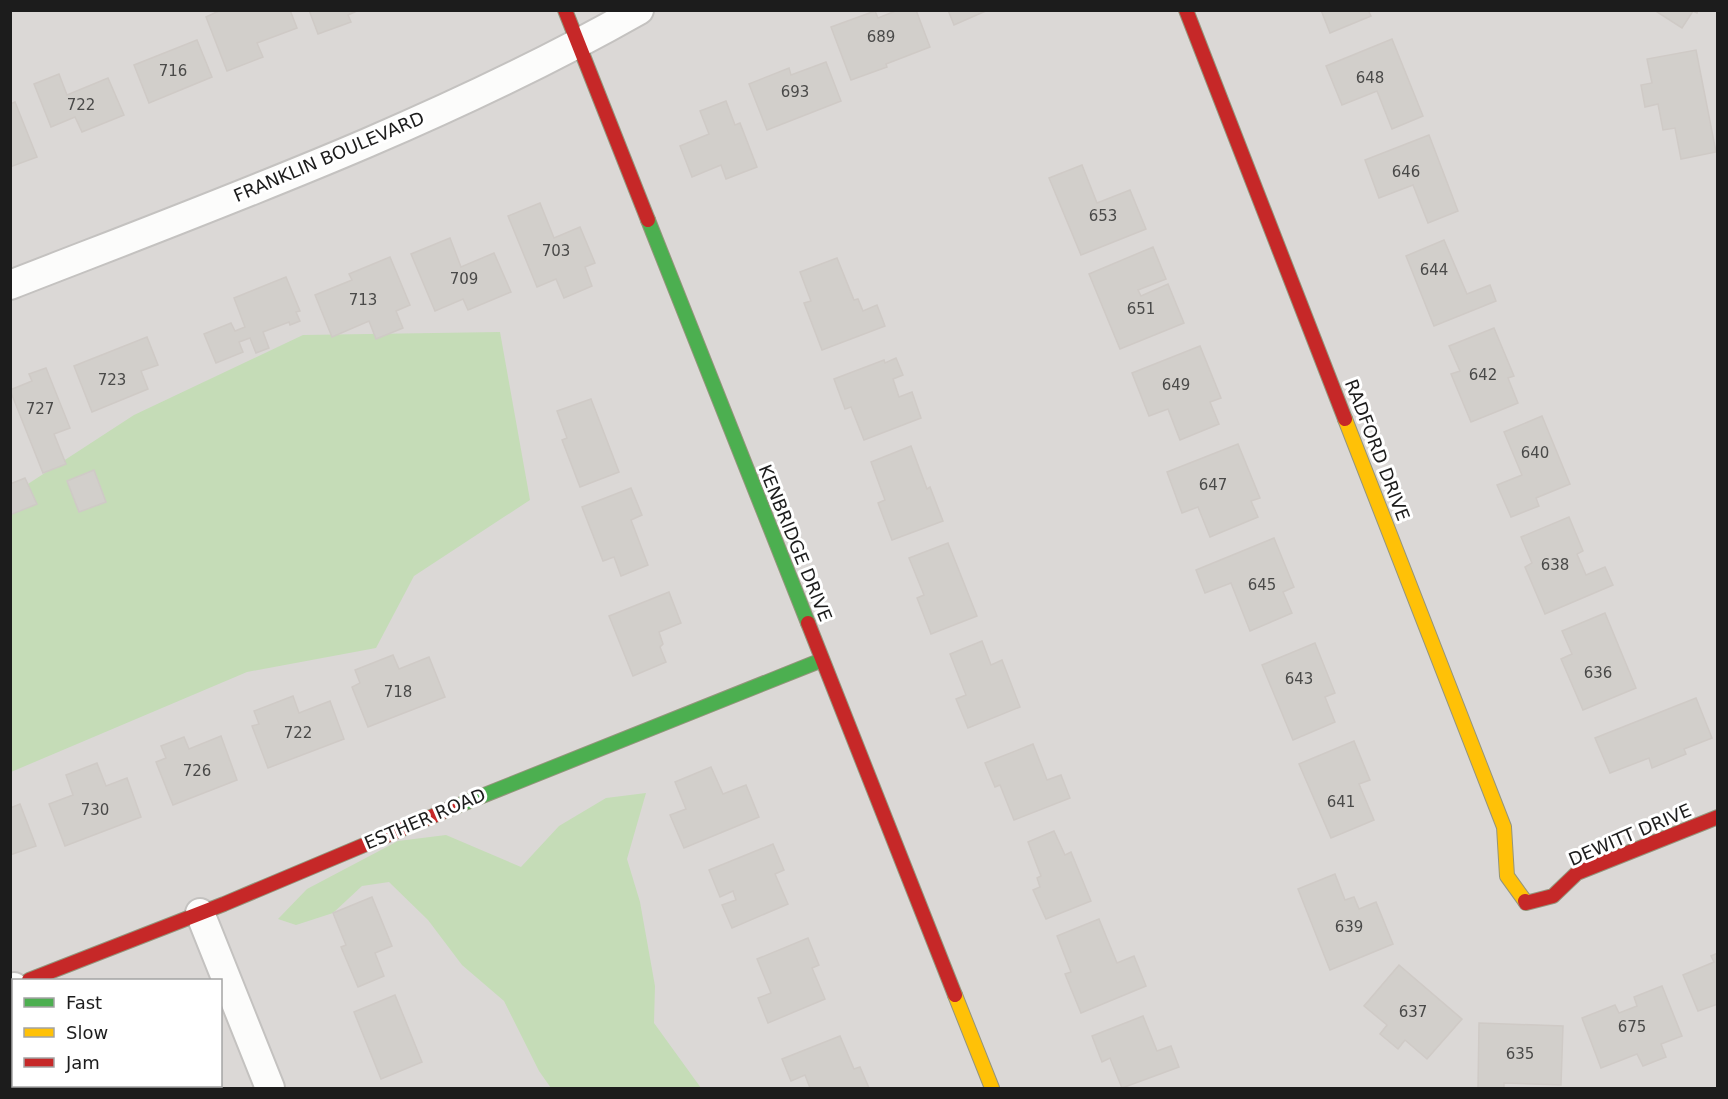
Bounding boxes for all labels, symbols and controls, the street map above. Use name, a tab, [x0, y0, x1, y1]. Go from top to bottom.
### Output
house number: 689	[867, 28, 895, 46]
house number: 716	[159, 62, 187, 80]
house number: 648	[1356, 69, 1384, 87]
house number: 693	[781, 83, 809, 101]
house number: 722	[67, 96, 95, 114]
street label: FRANKLIN BOULEVARD	[230, 107, 427, 206]
house number: 646	[1392, 163, 1420, 181]
house number: 653	[1089, 207, 1117, 225]
house number: 703	[542, 242, 570, 260]
house number: 644	[1420, 261, 1448, 279]
house number: 709	[450, 270, 478, 288]
house number: 713	[349, 291, 377, 309]
house number: 651	[1127, 300, 1155, 318]
house number: 642	[1469, 366, 1497, 384]
house number: 723	[98, 371, 126, 389]
house number: 649	[1162, 376, 1190, 394]
street label: RADFORD DRIVE	[1341, 376, 1414, 524]
house number: 727	[26, 400, 54, 418]
house number: 640	[1521, 444, 1549, 462]
street label: KENBRIDGE DRIVE	[754, 461, 836, 624]
house number: 647	[1199, 476, 1227, 494]
house number: 638	[1541, 556, 1569, 574]
house number: 645	[1248, 576, 1276, 594]
house number: 636	[1584, 664, 1612, 682]
house number: 643	[1285, 670, 1313, 688]
house number: 718	[384, 683, 412, 701]
house number: 722	[284, 724, 312, 742]
house number: 726	[183, 762, 211, 780]
street label: ESTHER ROAD	[361, 784, 488, 853]
house number: 641	[1327, 793, 1355, 811]
street label: DEWITT DRIVE	[1565, 799, 1694, 870]
house number: 730	[81, 801, 109, 819]
house number: 639	[1335, 918, 1363, 936]
legend	[12, 979, 222, 1087]
text: Fast	[66, 992, 102, 1013]
house number: 637	[1399, 1003, 1427, 1021]
house number: 675	[1618, 1018, 1646, 1036]
text: Slow	[66, 1022, 108, 1043]
house number: 635	[1506, 1045, 1534, 1063]
text: Jam	[65, 1052, 100, 1073]

